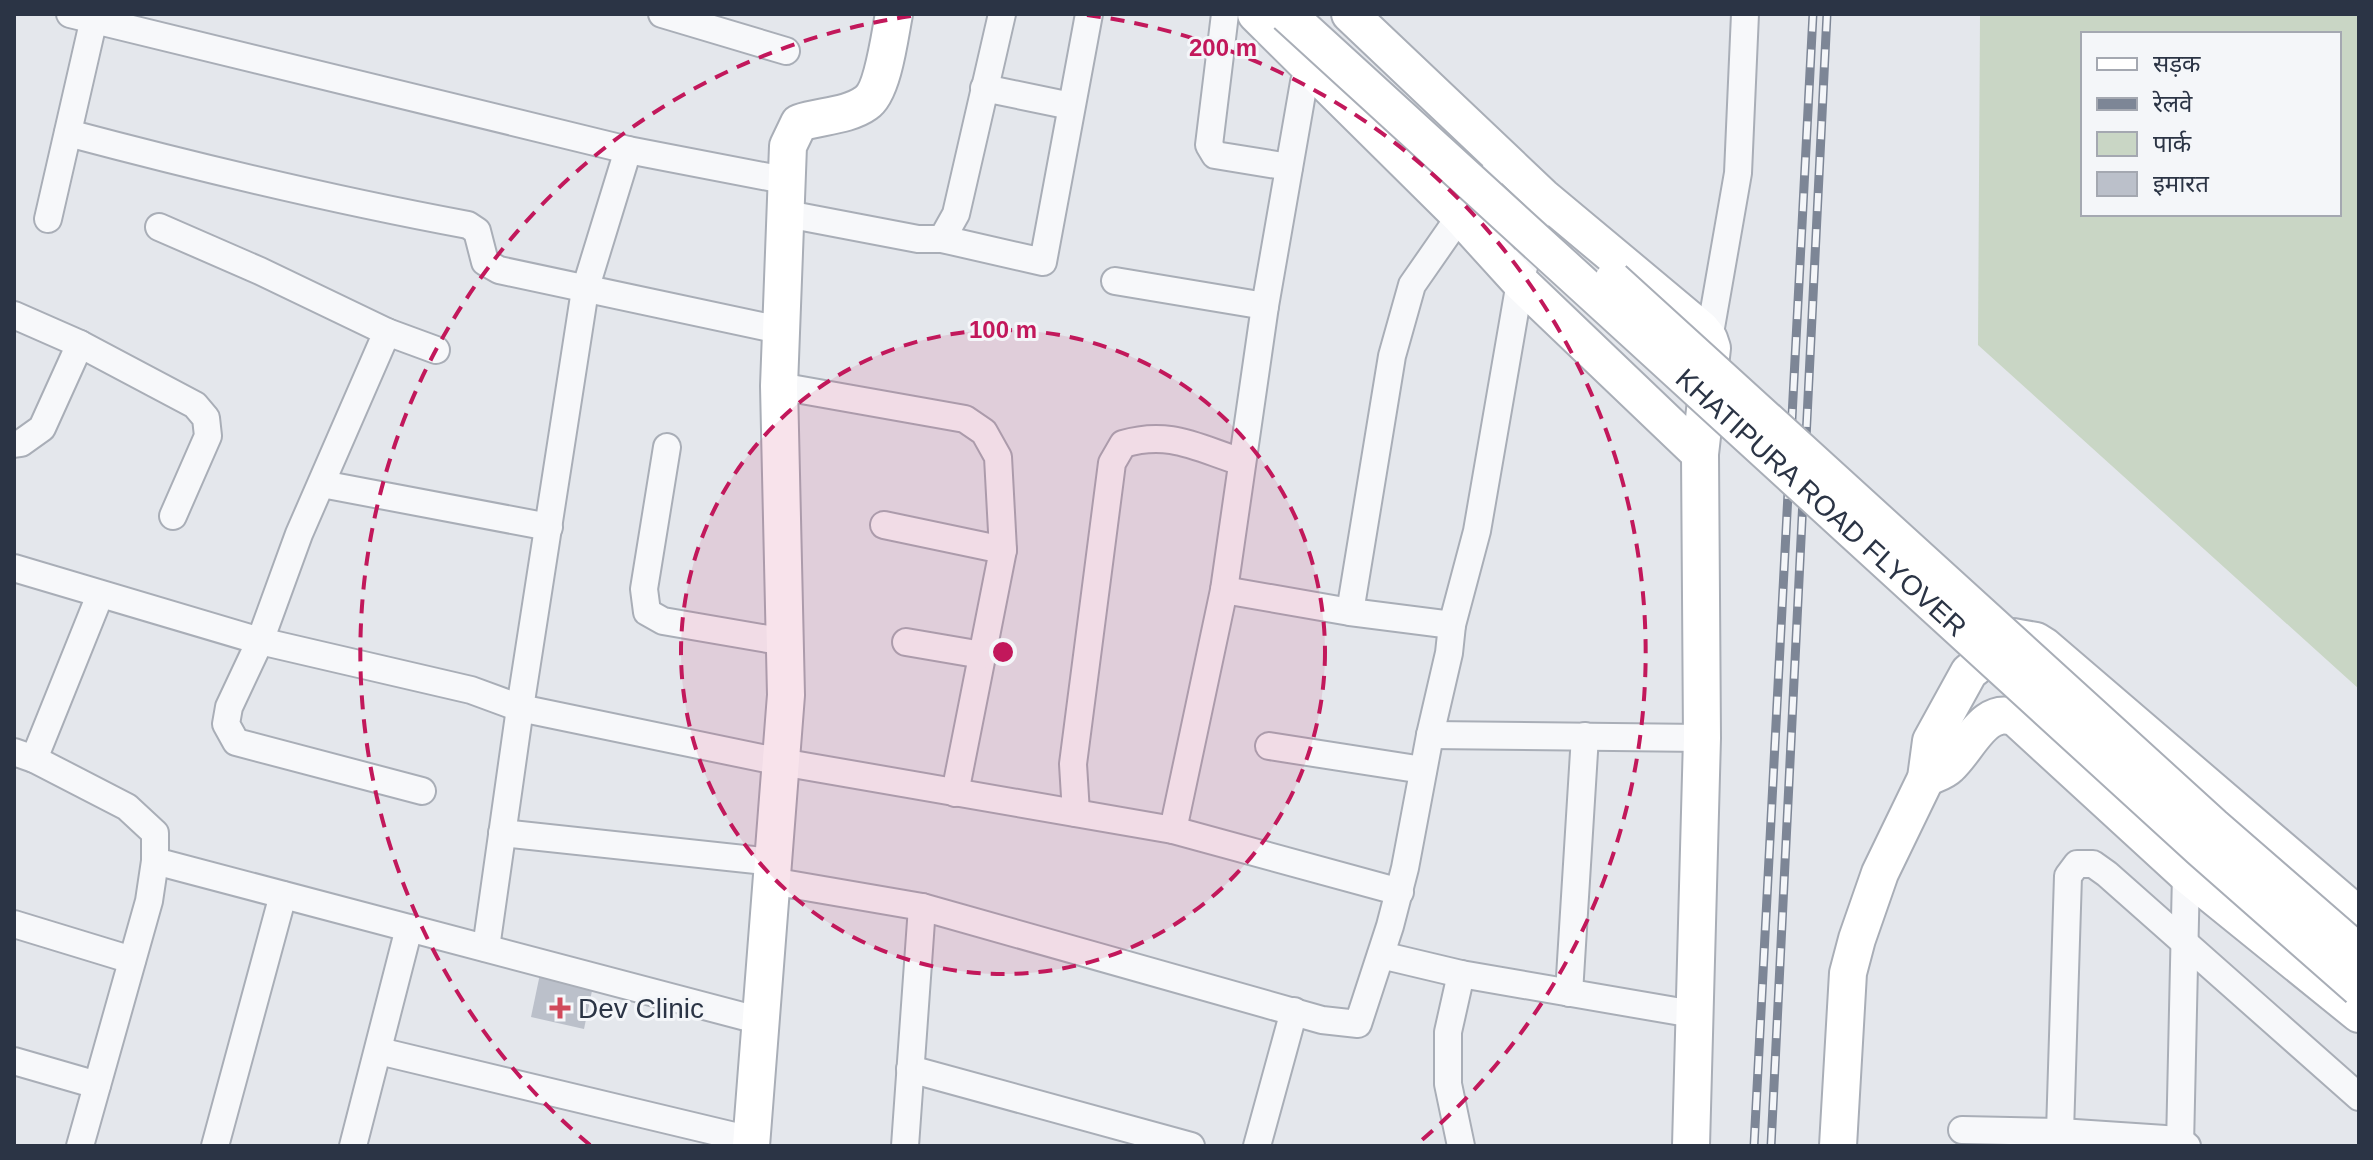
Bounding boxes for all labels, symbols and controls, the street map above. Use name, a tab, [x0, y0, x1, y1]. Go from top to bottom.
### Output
legend	[2081, 32, 2341, 216]
text: 200 m	[1189, 34, 1257, 61]
text: सड़क	[2153, 50, 2201, 77]
text: रेलवे	[2152, 90, 2193, 117]
text: पार्क	[2153, 130, 2192, 157]
text: इमारत	[2153, 170, 2210, 197]
text: 100 m	[969, 316, 1037, 343]
street label: KHATIPURA ROAD FLYOVER	[1670, 362, 1973, 643]
centre of rings	[989, 638, 1017, 666]
place label: Dev Clinic	[578, 993, 704, 1024]
marker: Dev Clinic	[549, 997, 571, 1019]

